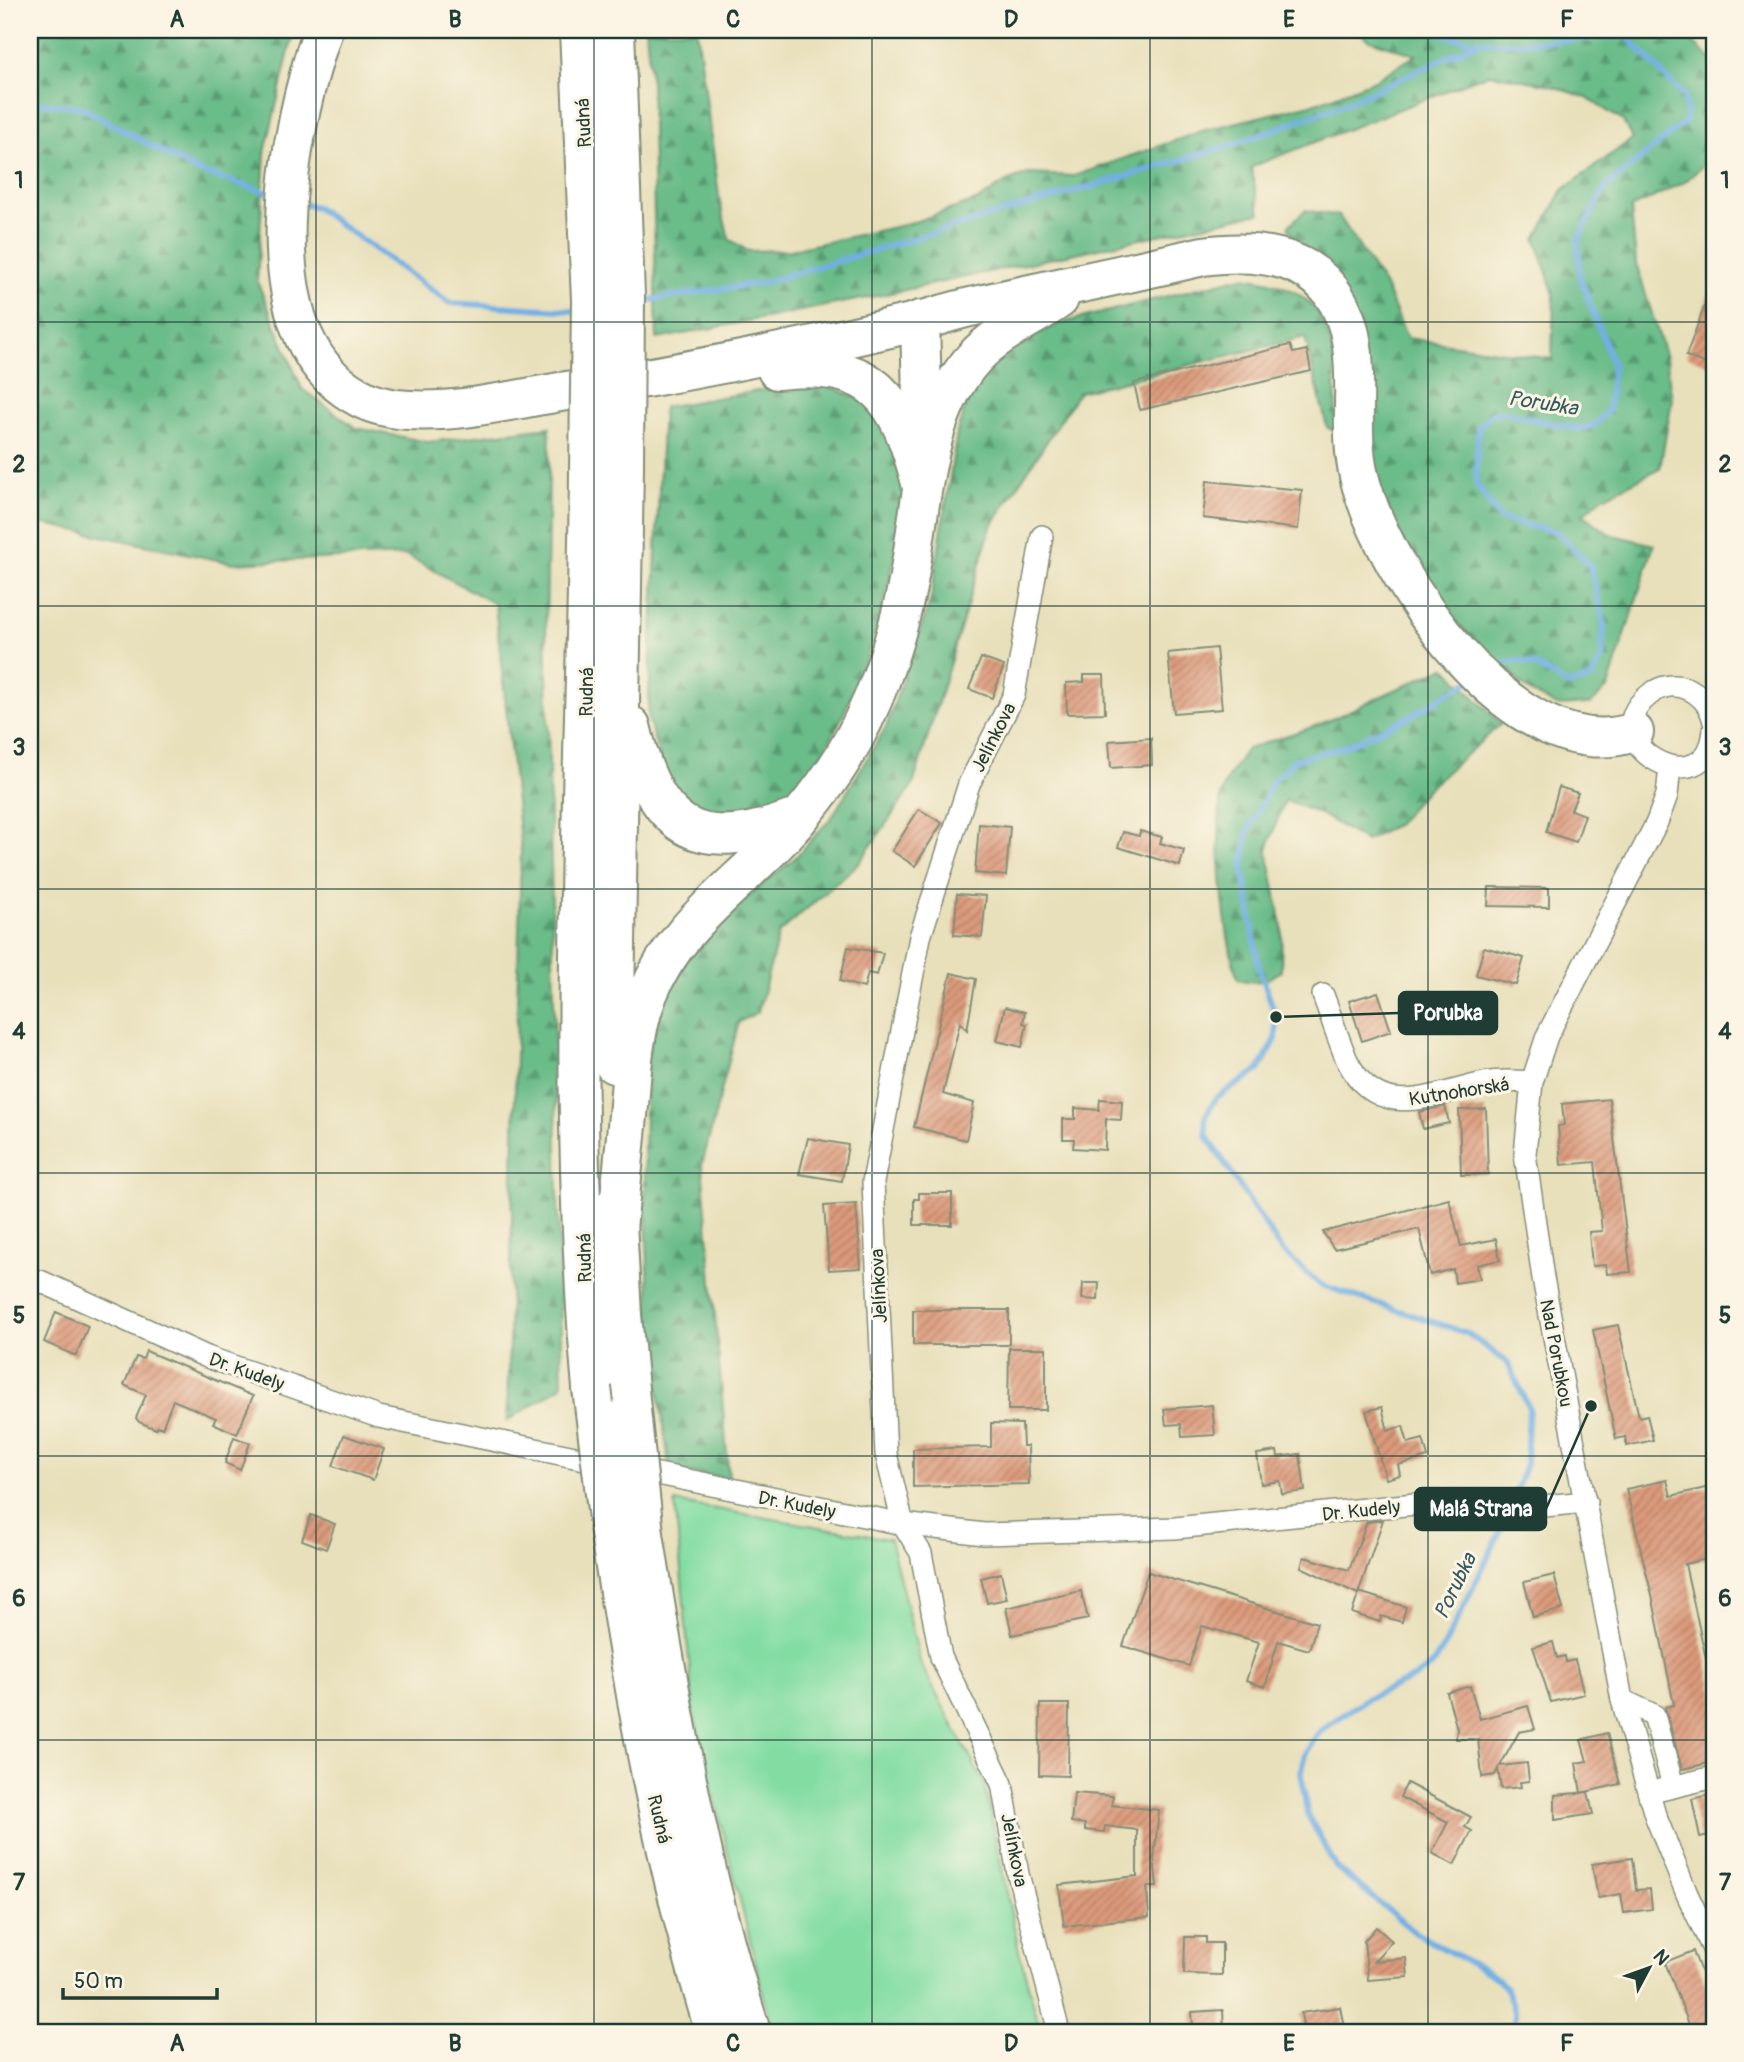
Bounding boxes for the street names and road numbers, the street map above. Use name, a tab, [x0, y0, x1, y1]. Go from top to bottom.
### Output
street label: Rudná	[571, 97, 597, 148]
street label: Rudná	[575, 667, 599, 717]
street label: Jelínkova	[966, 699, 1022, 776]
street label: Kutnohorská	[1407, 1072, 1511, 1112]
street label: Rudná	[573, 1233, 597, 1283]
street label: Jelínkova	[865, 1248, 893, 1324]
street label: Nad Porubkou	[1534, 1297, 1578, 1409]
street label: Dr. Kudely	[206, 1347, 288, 1397]
street label: Dr. Kudely	[756, 1486, 838, 1524]
street label: Dr. Kudely	[1321, 1495, 1401, 1527]
street label: Rudná	[642, 1792, 676, 1846]
street label: Jelínkova	[995, 1811, 1033, 1889]

